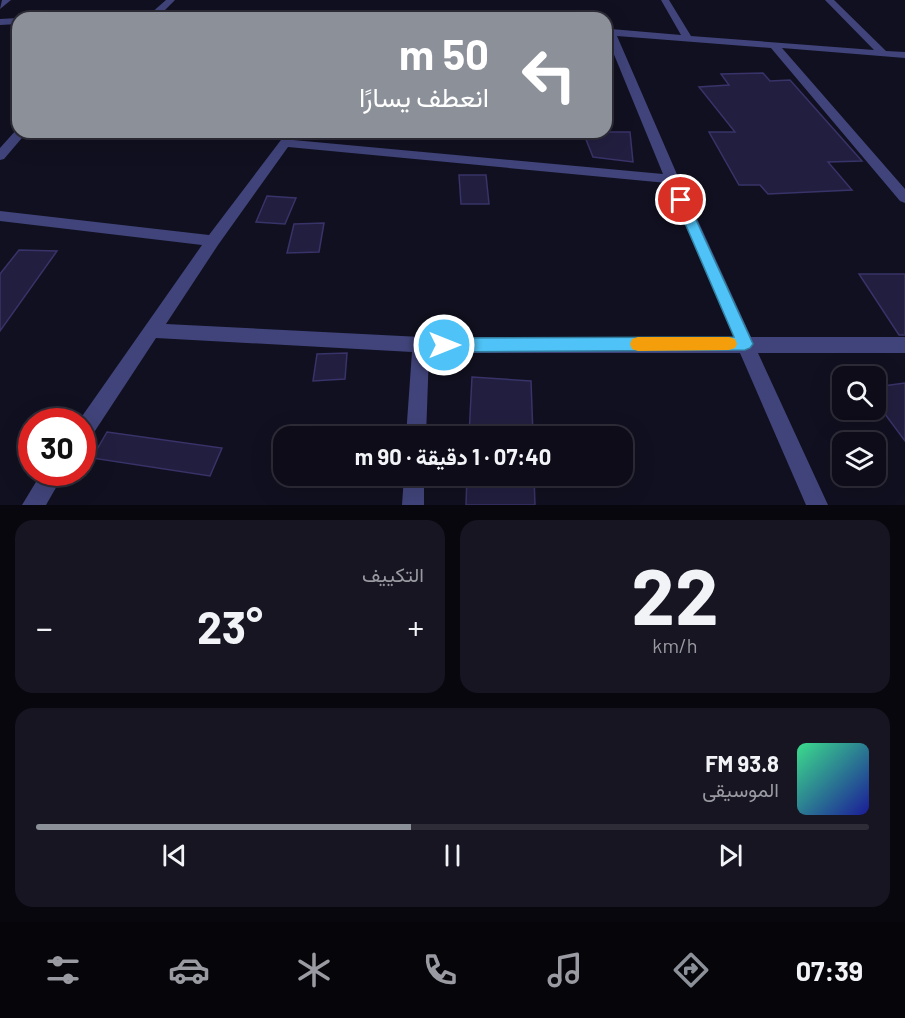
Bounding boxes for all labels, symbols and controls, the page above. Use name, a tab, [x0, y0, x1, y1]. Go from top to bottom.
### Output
text: 50 m	[399, 28, 489, 78]
icon: left	[510, 36, 588, 114]
text: انعطف يسارًا	[359, 80, 489, 112]
pin	[655, 174, 706, 225]
icon: arrive	[664, 183, 697, 216]
position arrow	[412, 313, 476, 377]
map controls	[832, 366, 886, 486]
button: search	[832, 366, 886, 420]
speed limit sign: 30	[18, 408, 96, 486]
button: layers	[832, 432, 886, 486]
text: 07:40 · 1 دقيقة · 90 m	[355, 443, 551, 469]
text: 22	[631, 547, 719, 641]
text: التكييف	[362, 562, 424, 586]
text: 23°	[197, 599, 263, 653]
text: −	[36, 607, 53, 647]
text: +	[407, 607, 424, 647]
text: km/h	[652, 633, 698, 657]
text: 93.8 FM	[705, 750, 779, 776]
text: الموسيقى	[702, 777, 779, 801]
icon: previous	[158, 839, 191, 872]
icon: pause	[436, 839, 469, 872]
icon: next	[714, 839, 747, 872]
icon: filters	[42, 949, 84, 991]
icon: car	[168, 949, 210, 991]
icon: climate	[293, 949, 335, 991]
icon: phone	[419, 949, 461, 991]
icon: music	[544, 949, 586, 991]
icon: directions	[670, 949, 712, 991]
text: 07:39	[796, 954, 863, 986]

